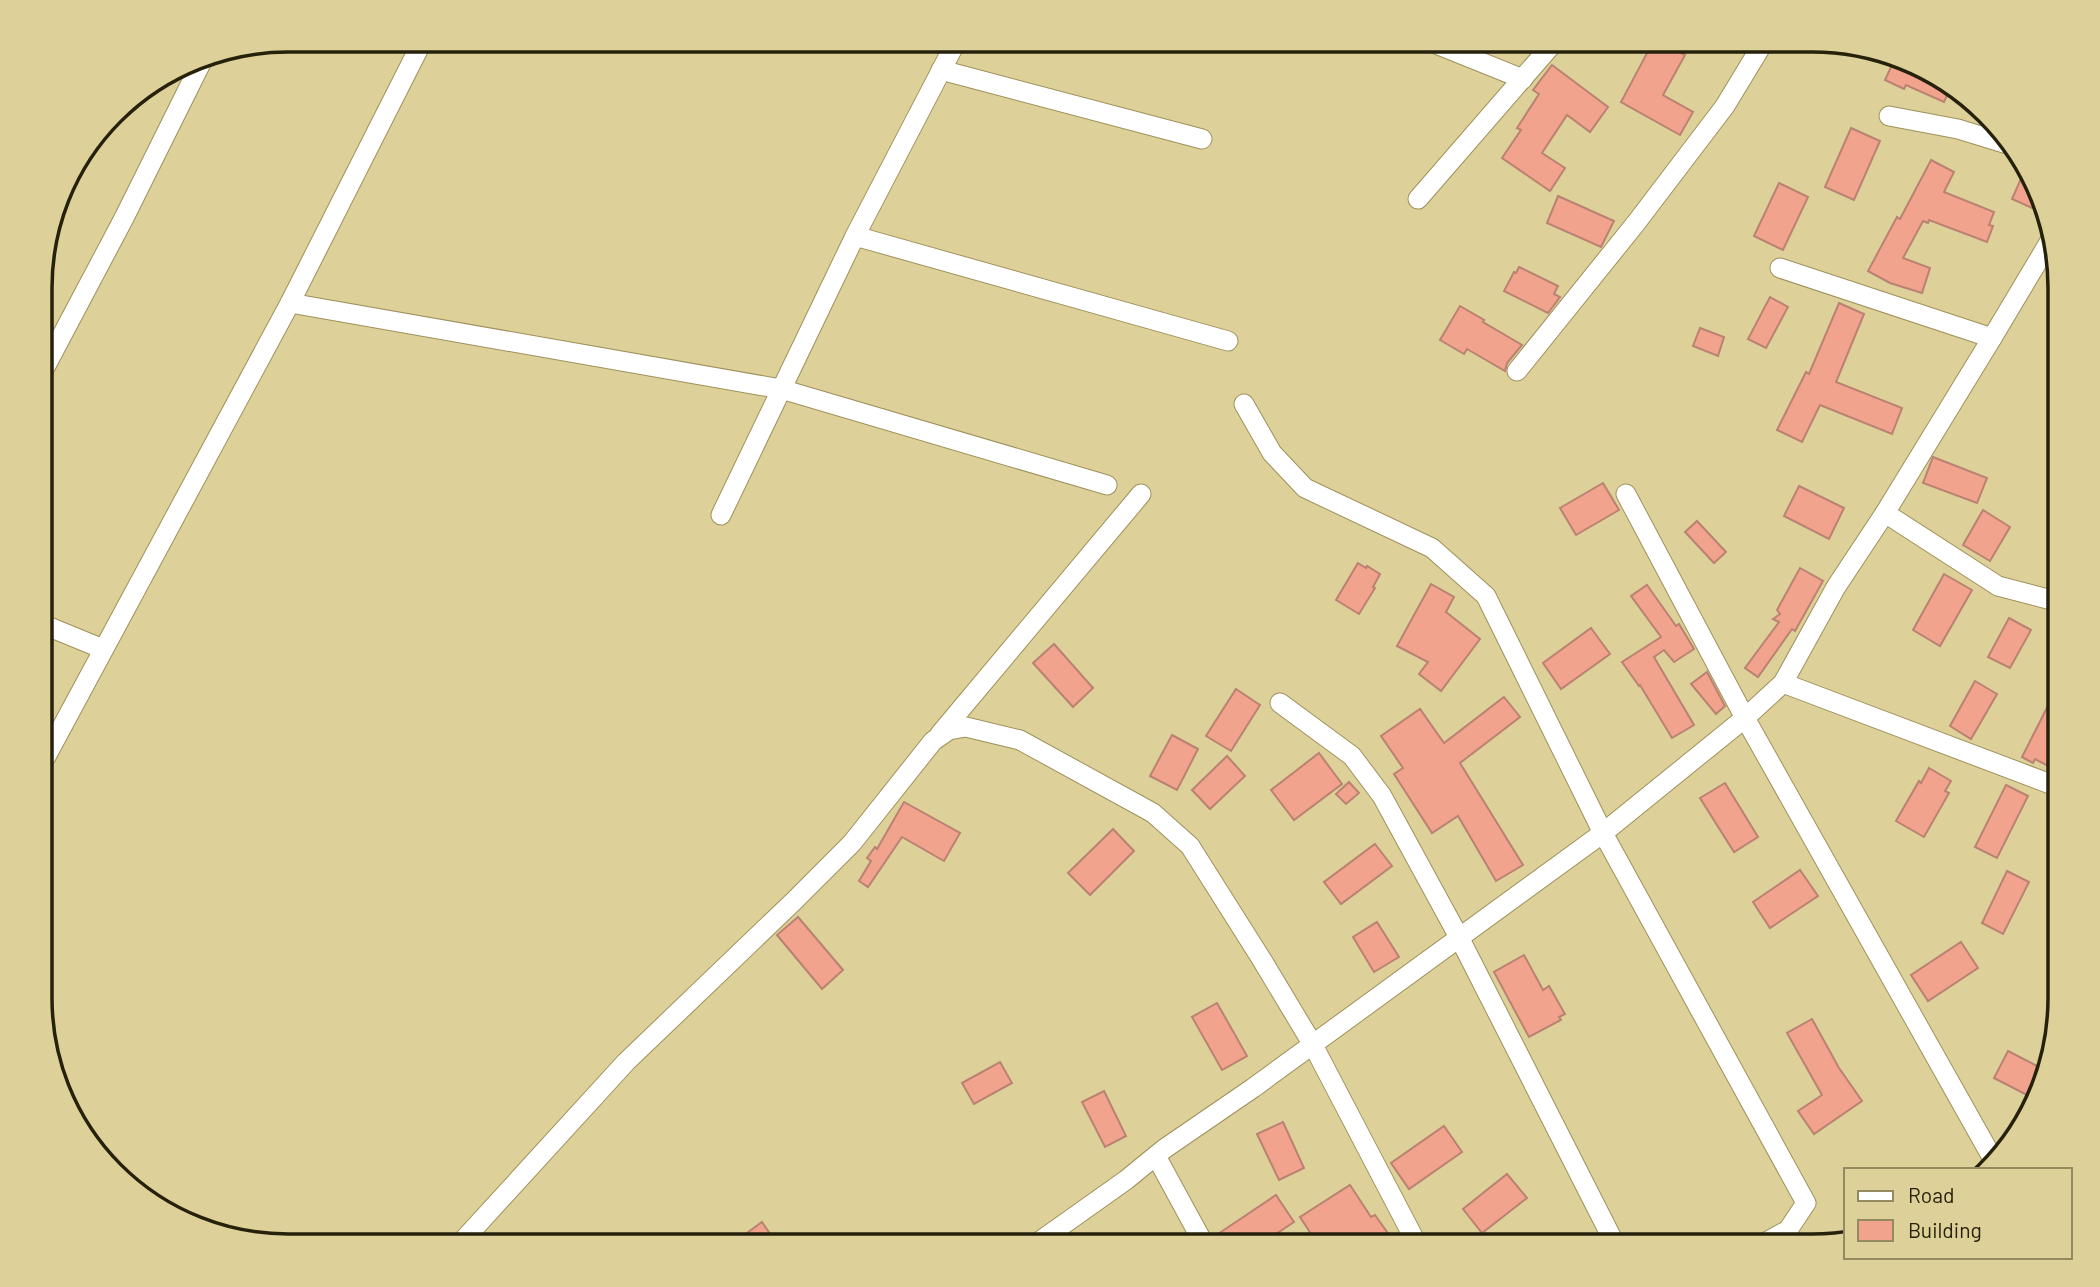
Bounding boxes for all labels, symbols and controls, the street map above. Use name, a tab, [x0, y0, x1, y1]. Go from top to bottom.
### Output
legend	[1844, 1168, 2072, 1259]
text: Road	[1908, 1182, 1954, 1207]
text: Building	[1908, 1217, 1982, 1242]

